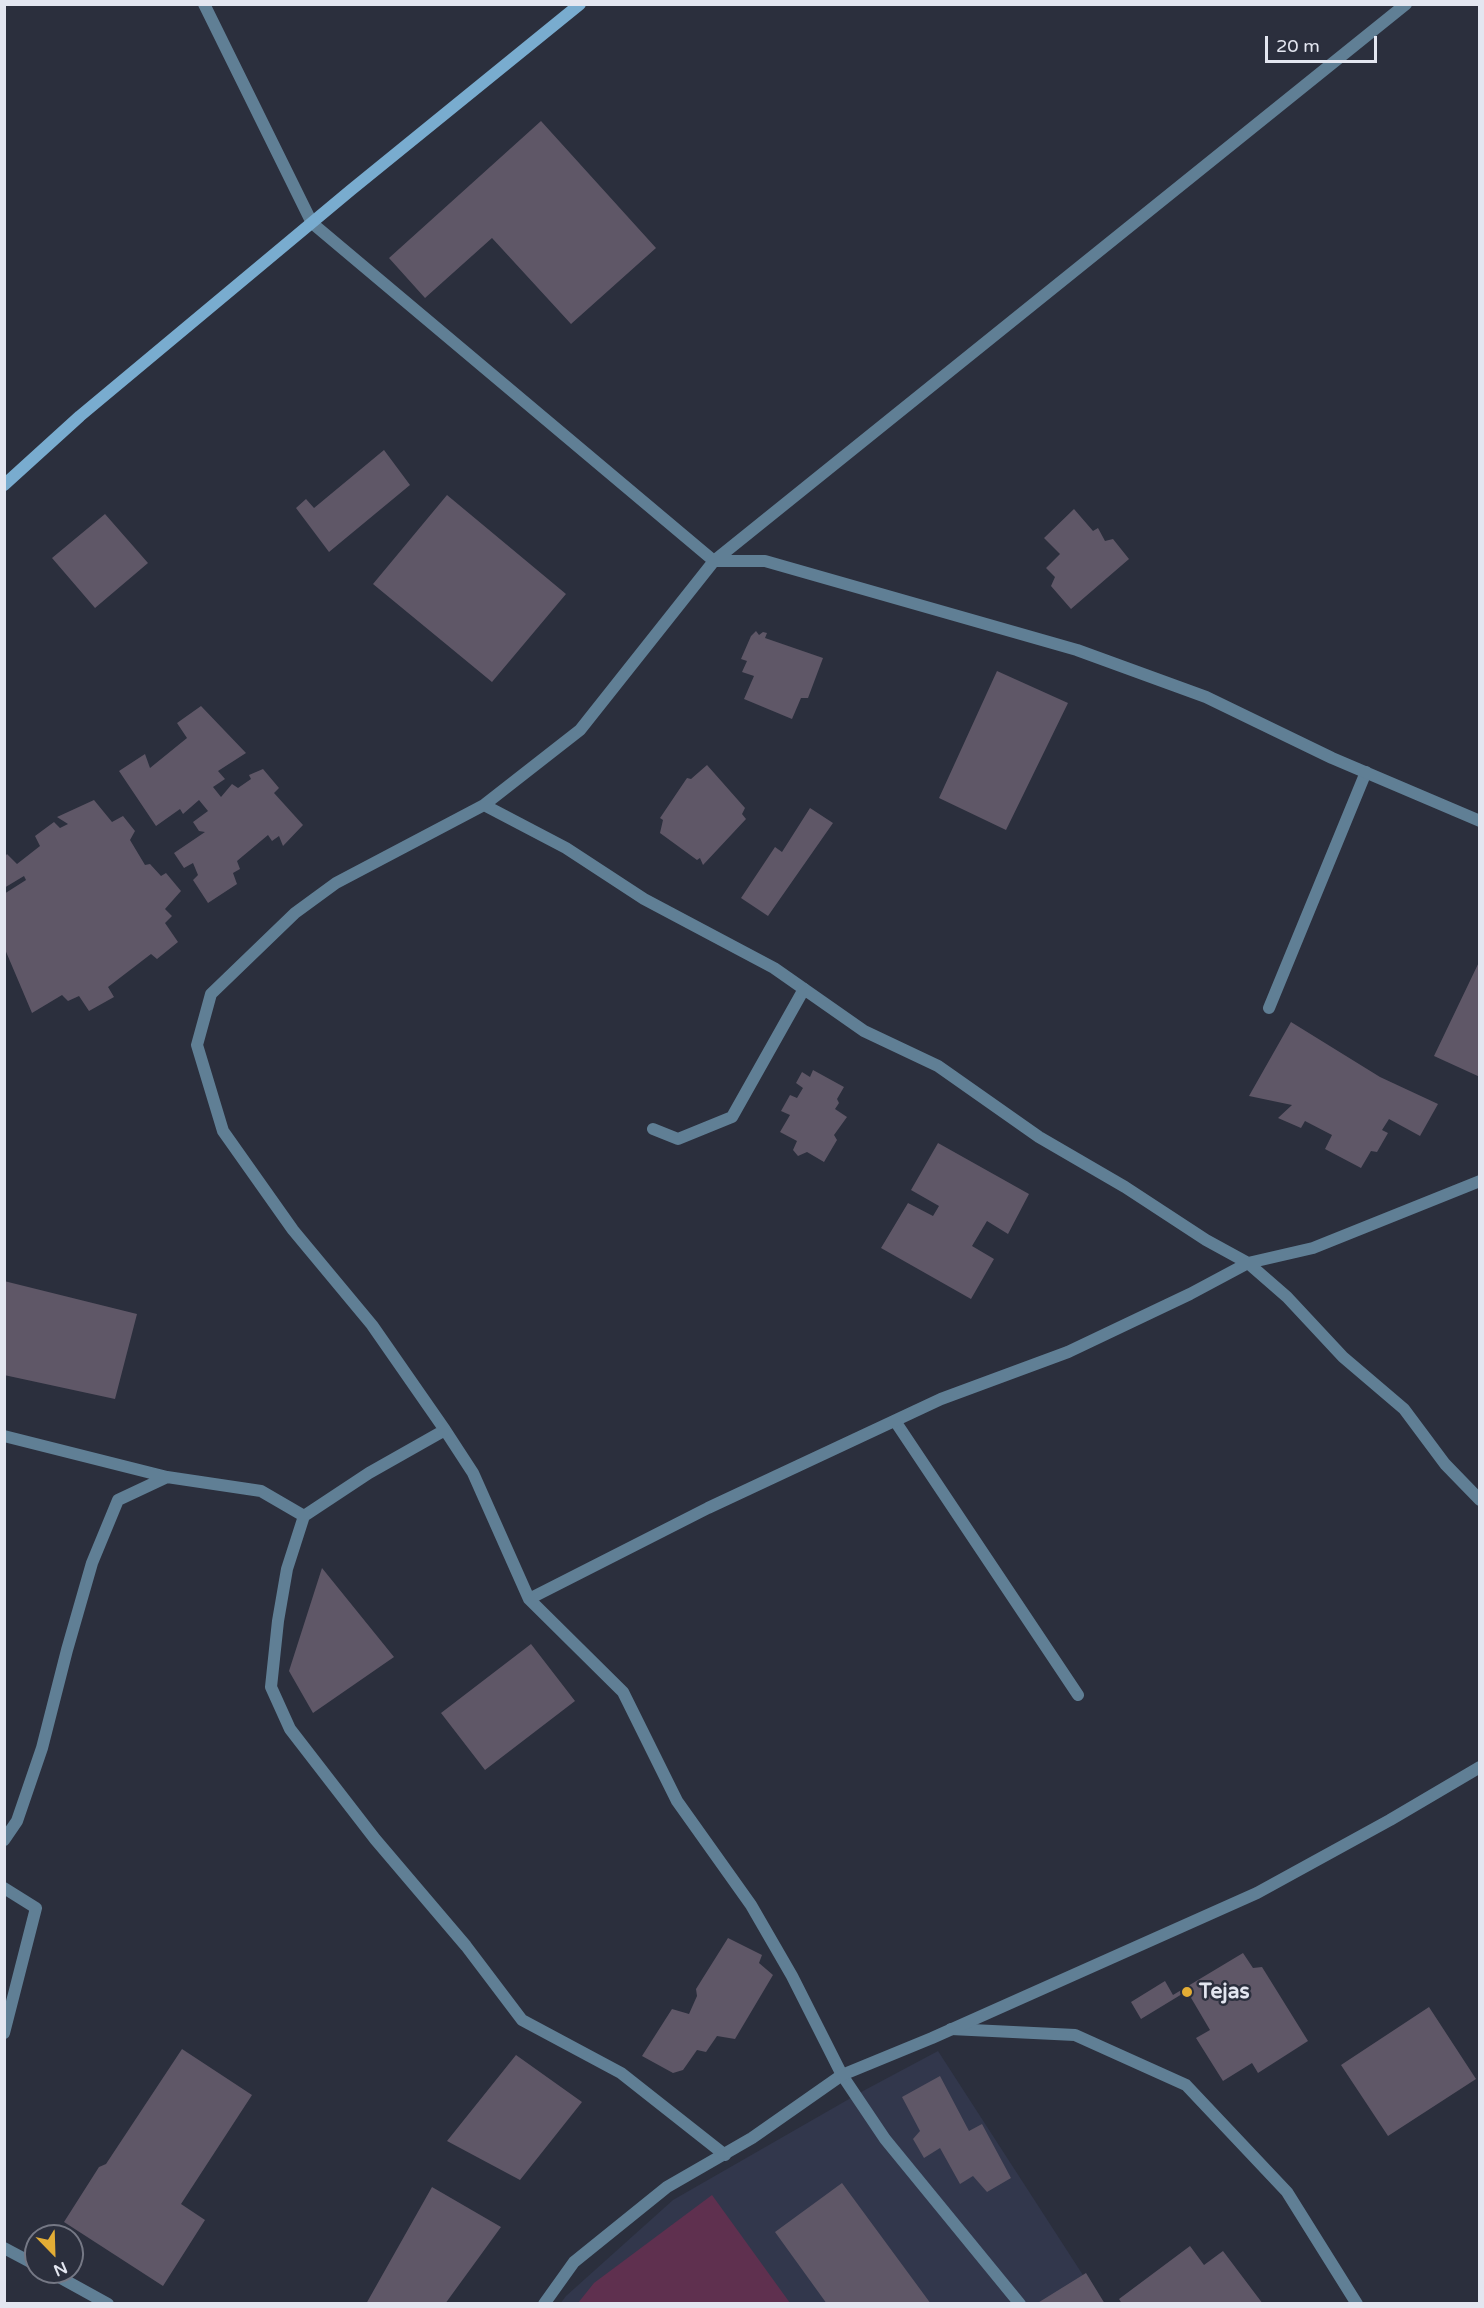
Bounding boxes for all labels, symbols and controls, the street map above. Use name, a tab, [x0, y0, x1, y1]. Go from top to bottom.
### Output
scale bar	[1268, 24, 1380, 62]
text: 20 m	[1276, 35, 1320, 57]
place label: Tejas	[1199, 1979, 1250, 2005]
marker: Tejas	[1180, 1985, 1194, 1999]
north arrow	[24, 2224, 84, 2284]
text: N	[50, 2257, 70, 2280]

